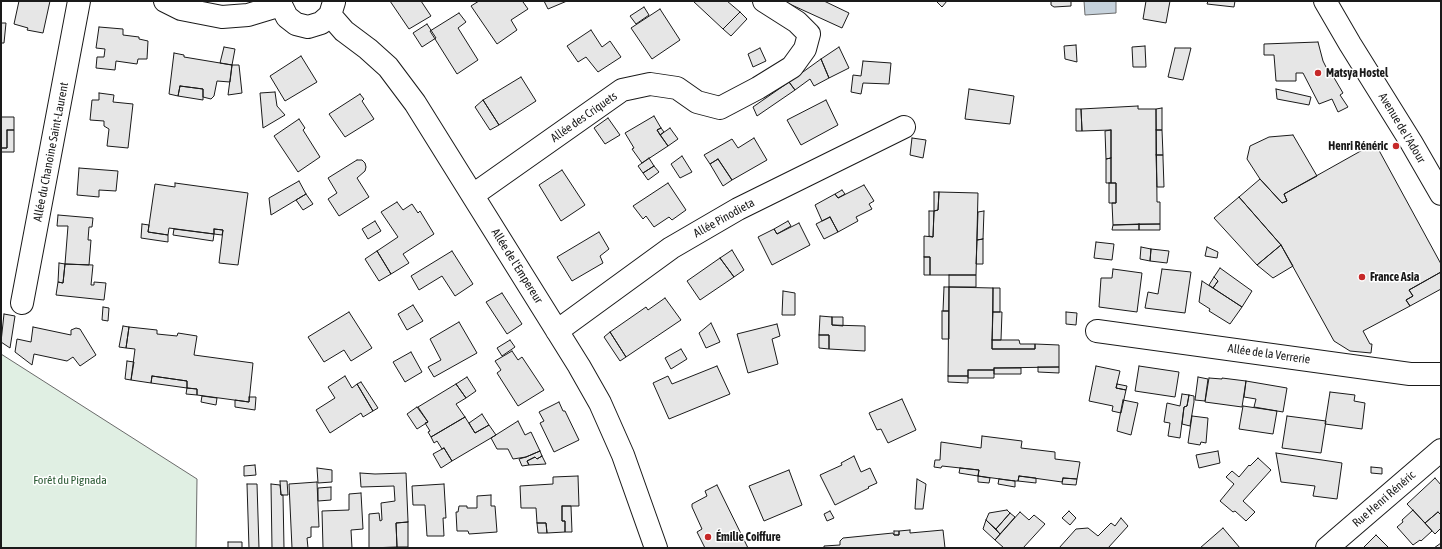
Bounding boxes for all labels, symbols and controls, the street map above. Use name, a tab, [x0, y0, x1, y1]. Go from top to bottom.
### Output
place label: Matsya Hostel	[1326, 66, 1388, 80]
marker: Matsya Hostel	[1313, 68, 1323, 78]
street label: Allée du Chanoine Saint-Laurent	[30, 81, 72, 223]
street label: Allée des Criquets	[548, 89, 620, 145]
street label: Avenue de l'Adour	[1375, 90, 1429, 166]
place label: Henri Rénéric	[1328, 139, 1388, 153]
marker: Henri Rénéric	[1391, 141, 1401, 151]
street label: Allée Pinodieta	[691, 195, 757, 241]
street label: Allée de l'Empereur	[488, 226, 546, 306]
place label: France Asia	[1370, 270, 1419, 284]
marker: France Asia	[1357, 272, 1367, 282]
street label: Allée de la Verrerie	[1227, 341, 1311, 367]
street label: Rue Henri Rénéric	[1350, 468, 1418, 530]
park label: Forêt du Pignada	[33, 473, 107, 487]
place label: Émilie Coiffure	[716, 530, 781, 544]
marker: Émilie Coiffure	[703, 532, 713, 542]

